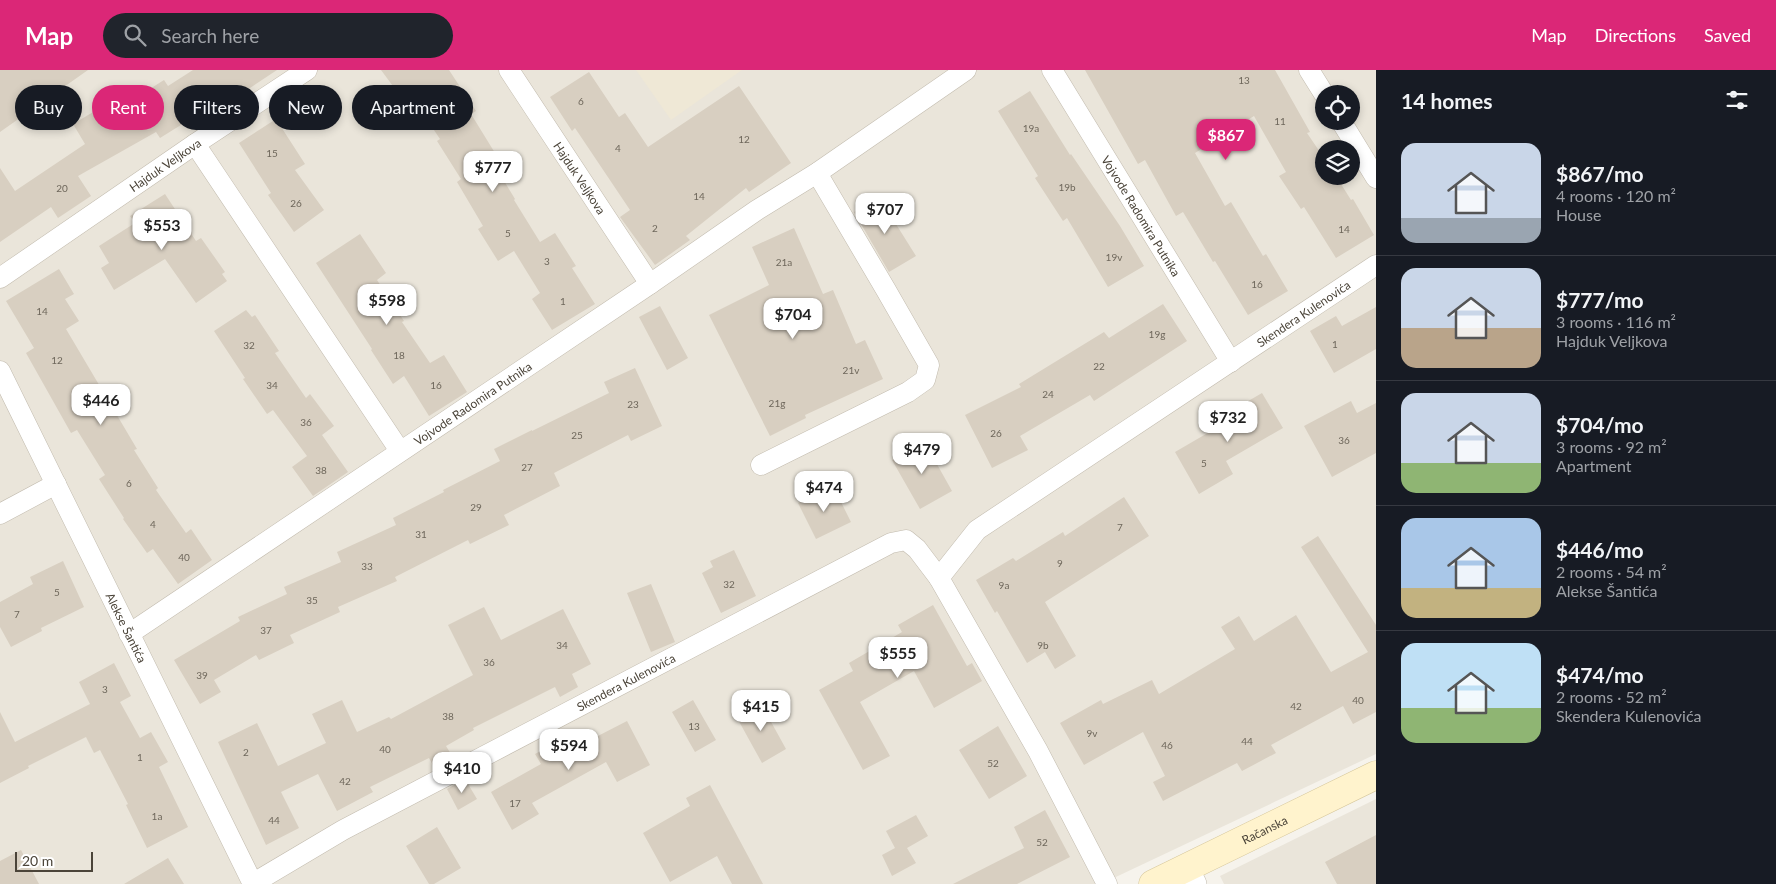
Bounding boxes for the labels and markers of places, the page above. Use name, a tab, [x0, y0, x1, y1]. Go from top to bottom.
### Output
pin: $867	[1196, 118, 1256, 161]
pin: $777	[463, 150, 523, 193]
pin: $707	[855, 192, 915, 235]
pin: $553	[132, 208, 192, 251]
pin: $598	[357, 284, 417, 326]
pin: $704	[763, 298, 823, 340]
pin: $446	[71, 384, 131, 426]
pin: $732	[1198, 400, 1258, 443]
pin: $479	[892, 432, 952, 475]
pin: $474	[794, 470, 854, 513]
pin: $555	[868, 636, 928, 679]
pin: $415	[731, 690, 791, 732]
pin: $594	[539, 728, 599, 771]
pin: $410	[432, 752, 492, 794]

